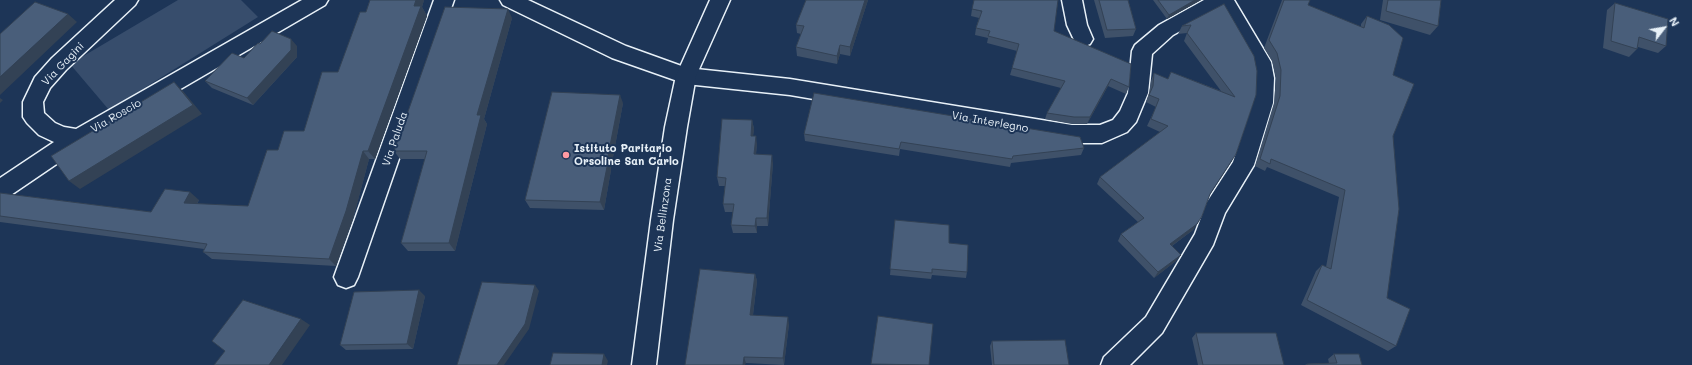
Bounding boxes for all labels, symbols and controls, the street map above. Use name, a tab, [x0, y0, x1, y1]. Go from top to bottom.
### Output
north arrow	[1644, 8, 1684, 48]
text: N	[1666, 14, 1683, 29]
street label: Via Gagini	[39, 40, 87, 88]
street label: Via Roscio	[88, 96, 144, 136]
street label: Via Interlegno	[951, 109, 1029, 135]
street label: Via Paluda	[379, 110, 411, 168]
place label: Istituto Paritario Orsoline San Carlo	[574, 142, 679, 168]
marker: Istituto Paritario Orsoline San Carlo	[561, 150, 571, 160]
street label: Via Bellinzona	[651, 177, 675, 253]

